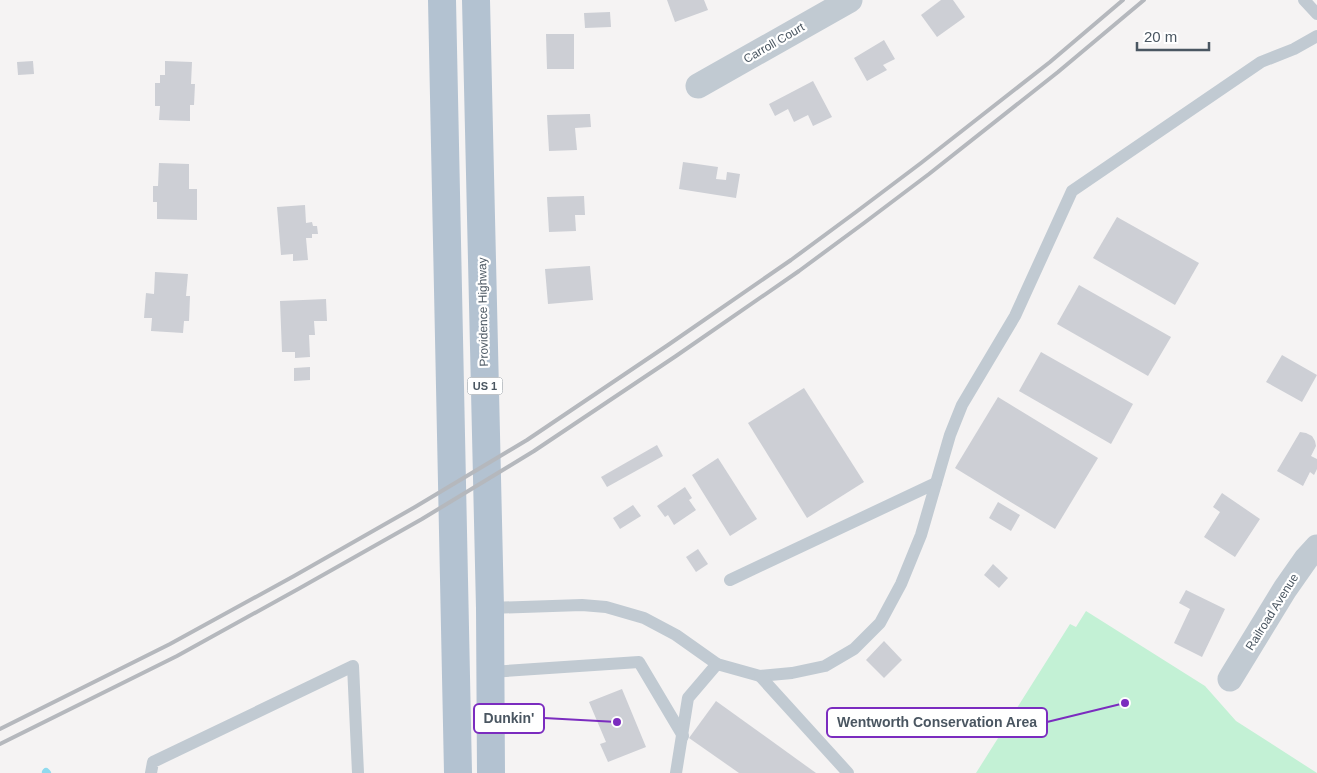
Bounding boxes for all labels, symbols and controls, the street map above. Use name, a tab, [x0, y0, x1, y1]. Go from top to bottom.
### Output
street label: Carroll Court	[741, 20, 808, 66]
scale bar	[1137, 20, 1210, 52]
text: 20 m	[1144, 28, 1177, 45]
street label: Providence Highway	[475, 257, 491, 367]
road number: US 1	[468, 378, 502, 394]
street label: Railroad Avenue	[1243, 571, 1301, 653]
callout: Dunkin'	[474, 704, 544, 733]
callout: Wentworth Conservation Area	[827, 708, 1047, 737]
text: Dunkin'	[484, 710, 534, 726]
text: Wentworth Conservation Area	[837, 714, 1037, 730]

